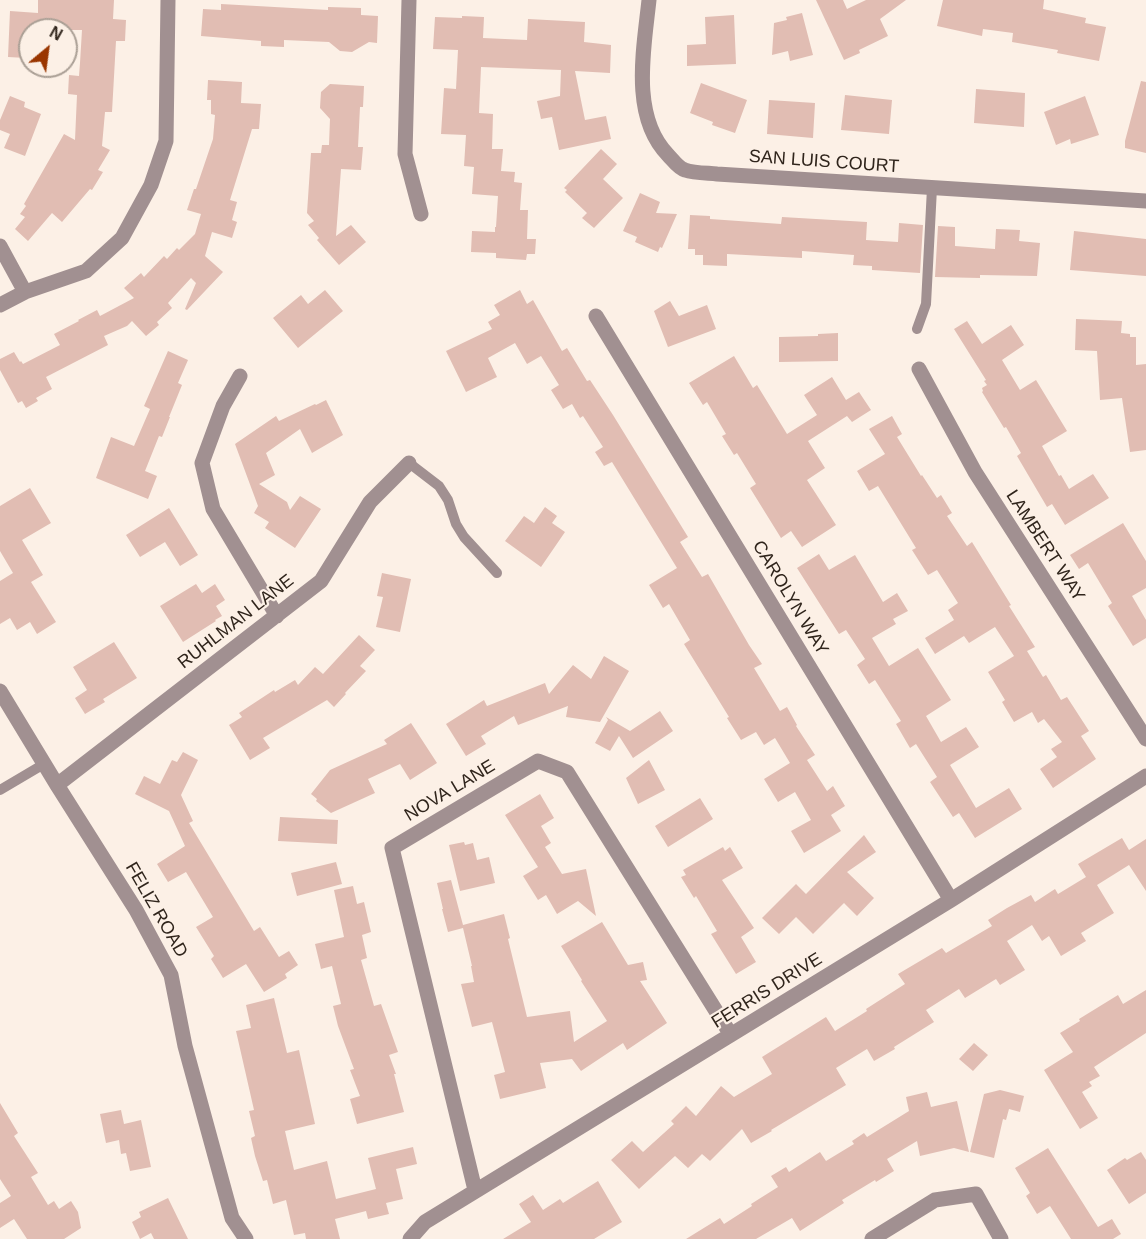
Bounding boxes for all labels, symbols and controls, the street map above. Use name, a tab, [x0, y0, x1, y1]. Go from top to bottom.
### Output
north arrow	[18, 18, 78, 78]
text: N	[47, 23, 65, 44]
street label: SAN LUIS COURT	[748, 146, 900, 178]
street label: LAMBERT WAY	[1001, 486, 1089, 606]
street label: CAROLYN WAY	[747, 537, 833, 659]
street label: RUHLMAN LANE	[174, 570, 298, 674]
street label: NOVA LANE	[401, 756, 499, 826]
street label: FELIZ ROAD	[120, 859, 192, 961]
street label: FERRIS DRIVE	[708, 948, 826, 1034]

